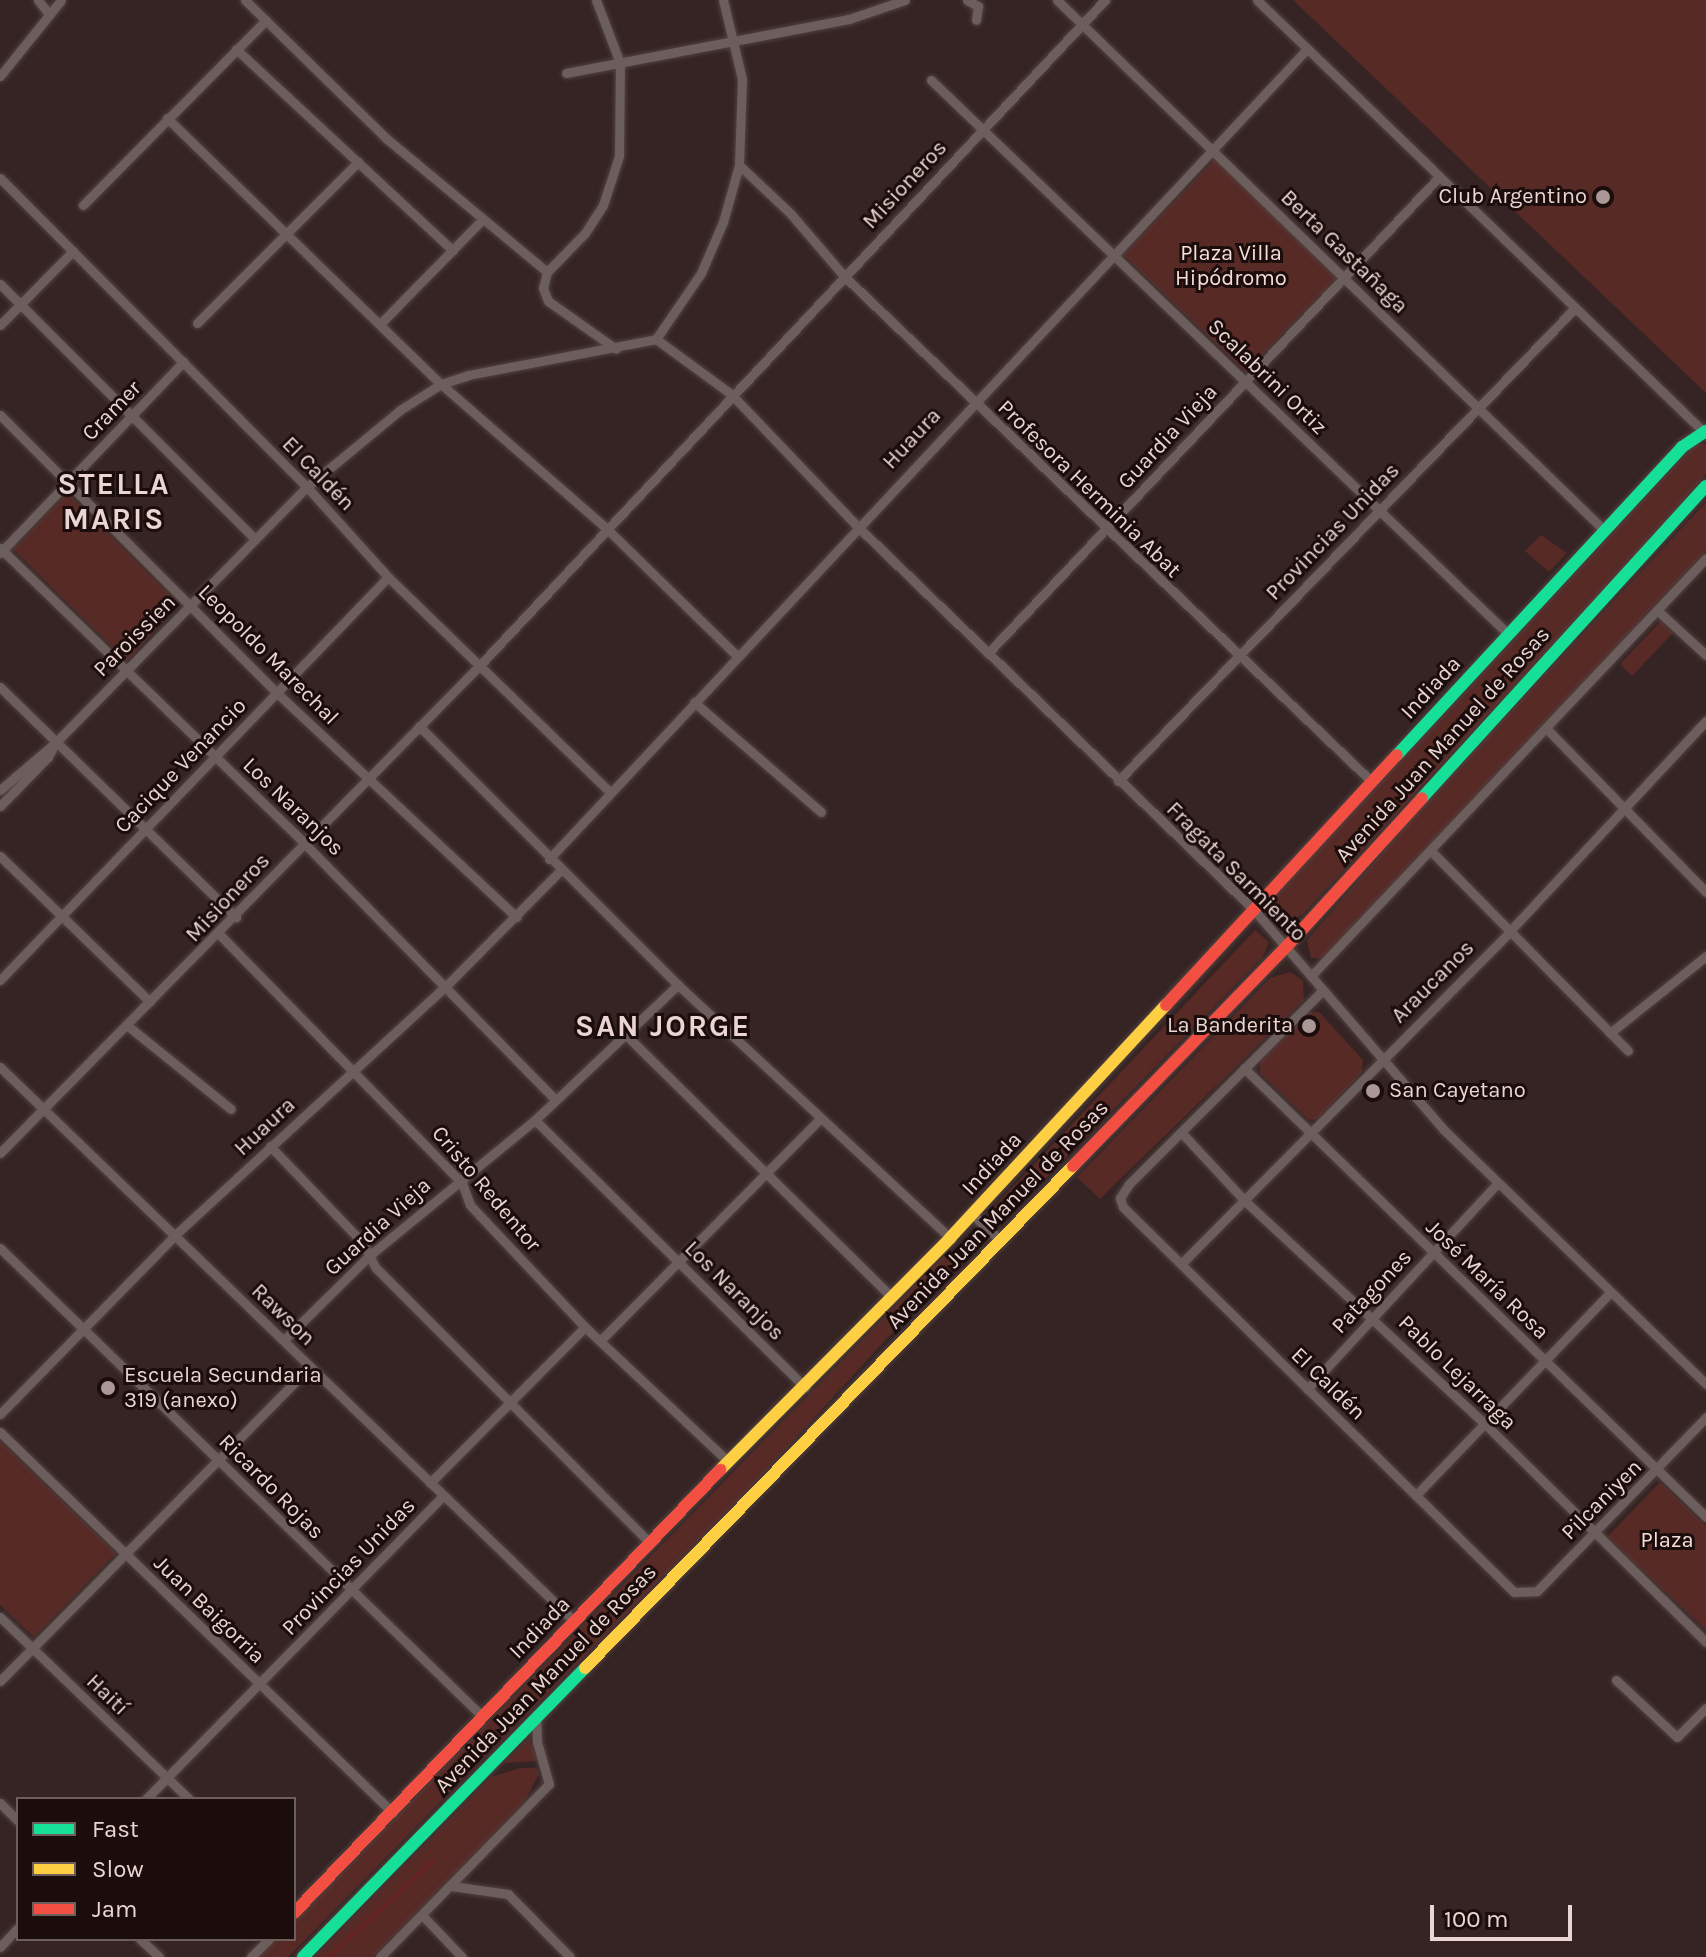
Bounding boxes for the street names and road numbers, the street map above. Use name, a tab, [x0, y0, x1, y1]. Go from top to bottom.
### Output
street label: Misioneros	[857, 135, 953, 235]
street label: Berta Gastañaga	[1275, 185, 1413, 319]
street label: Scalabrini Ortiz	[1202, 314, 1332, 440]
street label: Cramer	[77, 375, 147, 447]
street label: Guardia Vieja	[1113, 379, 1223, 495]
street label: Profesora Herminia Abat	[992, 395, 1186, 583]
street label: Huaura	[877, 403, 947, 475]
street label: El Caldén	[276, 431, 360, 517]
street label: Provincias Unidas	[1261, 458, 1405, 606]
street label: Leopoldo Marechal	[192, 579, 344, 731]
street label: Paroissien	[89, 590, 181, 682]
street label: Avenida Juan Manuel de Rosas	[1330, 622, 1556, 868]
street label: Indiada	[1395, 651, 1467, 725]
street label: Cacique Venancio	[110, 693, 252, 839]
street label: Los Naranjos	[237, 752, 349, 862]
street label: Fragata Sarmiento	[1161, 797, 1311, 947]
street label: Misioneros	[180, 848, 276, 948]
street label: Araucanos	[1386, 935, 1480, 1029]
street label: Huaura	[229, 1092, 301, 1162]
street label: Avenida Juan Manuel de Rosas	[882, 1095, 1114, 1335]
street label: Cristo Redentor	[426, 1121, 546, 1257]
street label: Indiada	[956, 1127, 1028, 1201]
street label: Guardia Vieja	[319, 1172, 437, 1282]
street label: José María Rosa	[1420, 1215, 1554, 1345]
street label: Los Naranjos	[679, 1236, 789, 1346]
street label: Patagones	[1326, 1245, 1418, 1339]
street label: Rawson	[246, 1278, 320, 1352]
street label: Pablo Lejarraga	[1392, 1310, 1522, 1436]
street label: El Caldén	[1285, 1342, 1371, 1426]
street label: Ricardo Rojas	[213, 1429, 329, 1545]
street label: Pilcaniyen	[1556, 1454, 1648, 1546]
street label: Provincias Unidas	[277, 1493, 421, 1641]
street label: Juan Baigorria	[148, 1550, 270, 1670]
street label: Avenida Juan Manuel de Rosas	[430, 1559, 662, 1799]
street label: Indiada	[504, 1591, 576, 1665]
street label: Haití	[80, 1669, 134, 1721]

